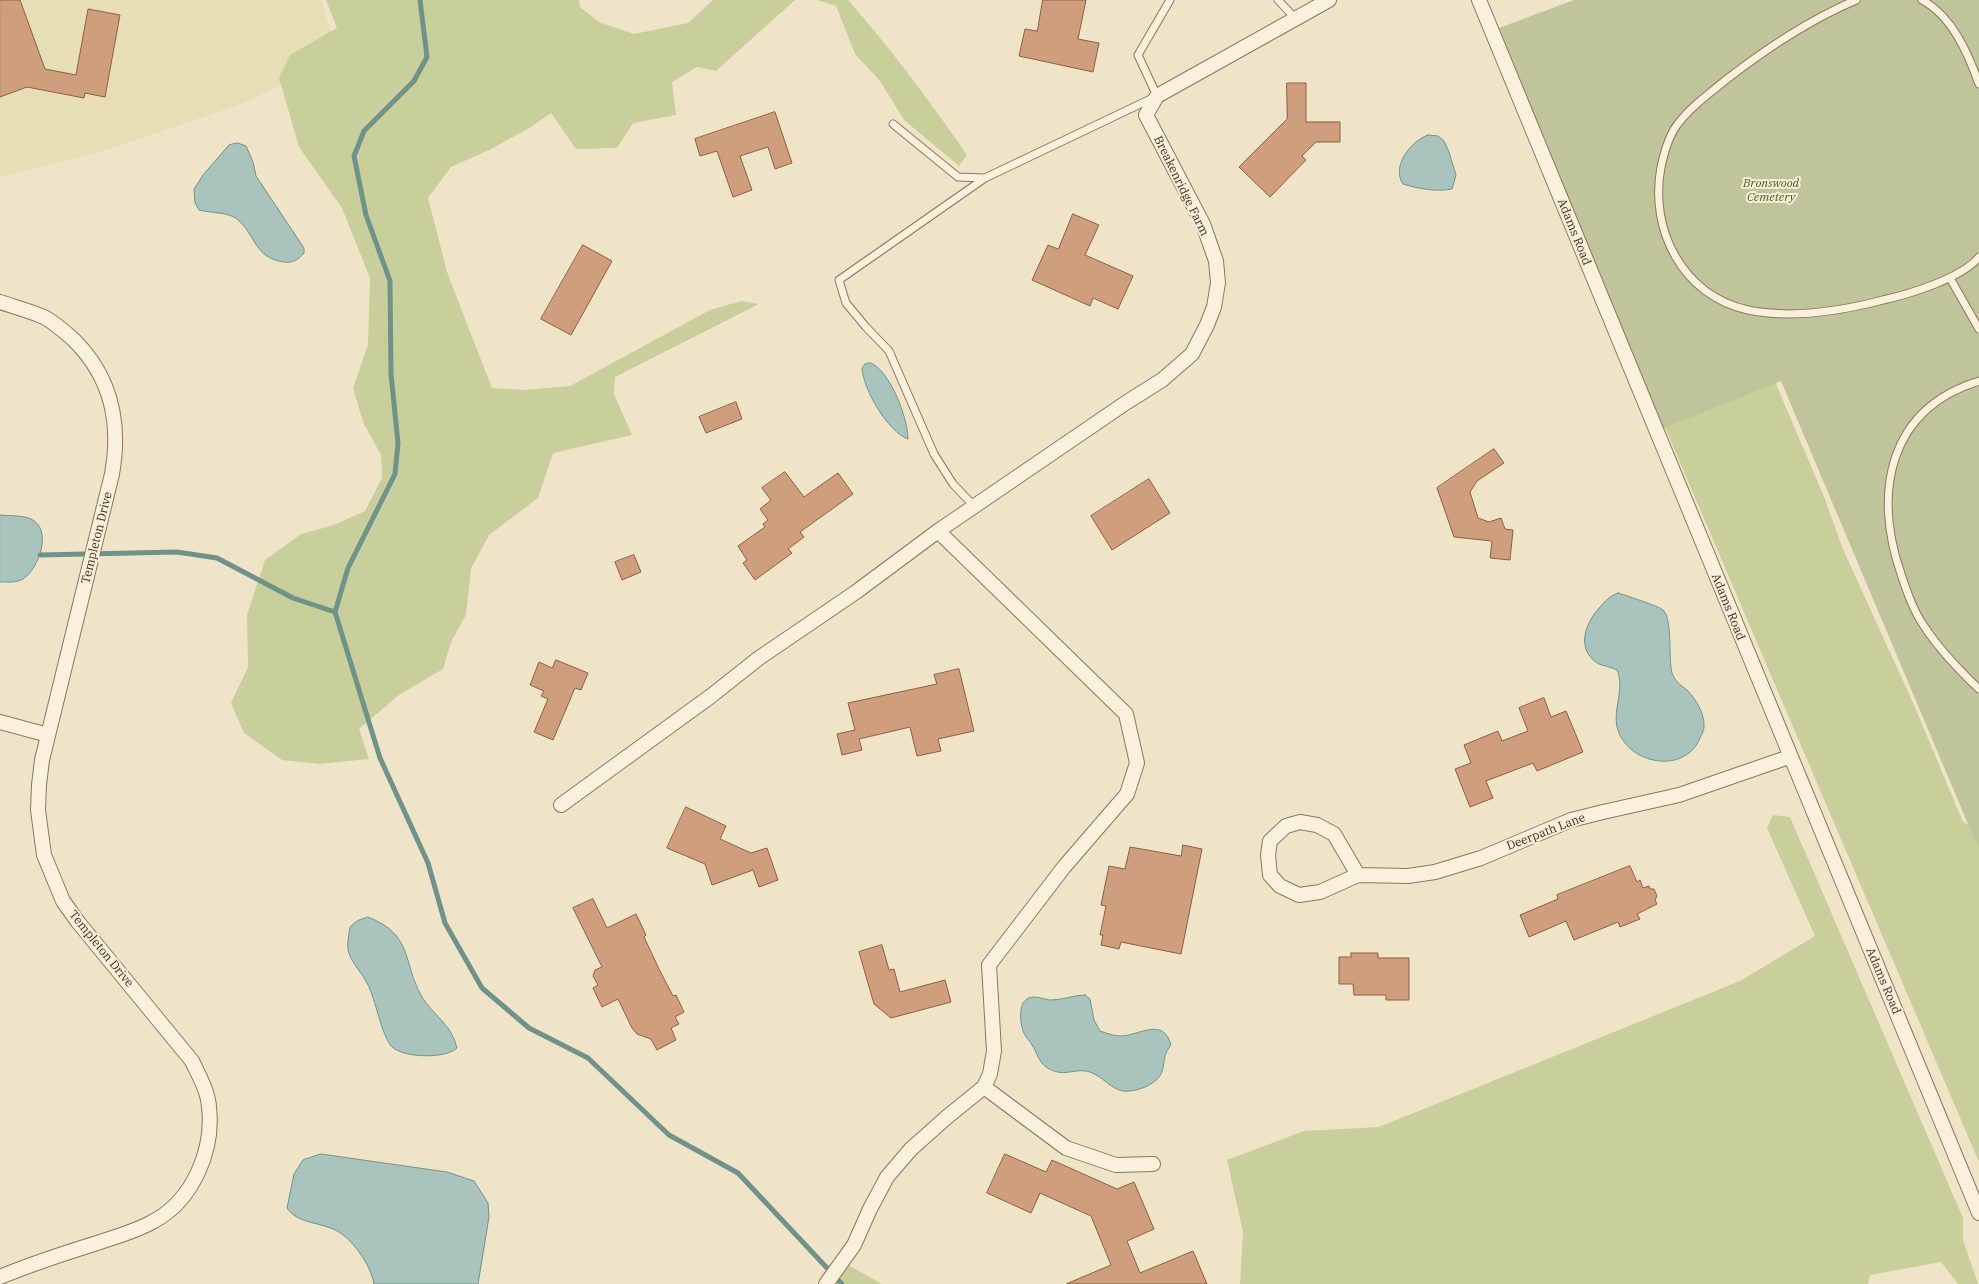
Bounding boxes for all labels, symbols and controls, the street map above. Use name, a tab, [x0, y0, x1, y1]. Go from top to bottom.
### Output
street label: Breakenridge Farm	[1150, 134, 1212, 238]
park label: Bronswood Cemetery	[1743, 177, 1799, 205]
street label: Adams Road	[1554, 197, 1594, 267]
street label: Templeton Drive	[79, 491, 115, 585]
street label: Adams Road	[1708, 572, 1748, 642]
street label: Deerpath Lane	[1505, 810, 1587, 854]
street label: Templeton Drive	[66, 908, 136, 990]
street label: Adams Road	[1863, 946, 1903, 1016]

